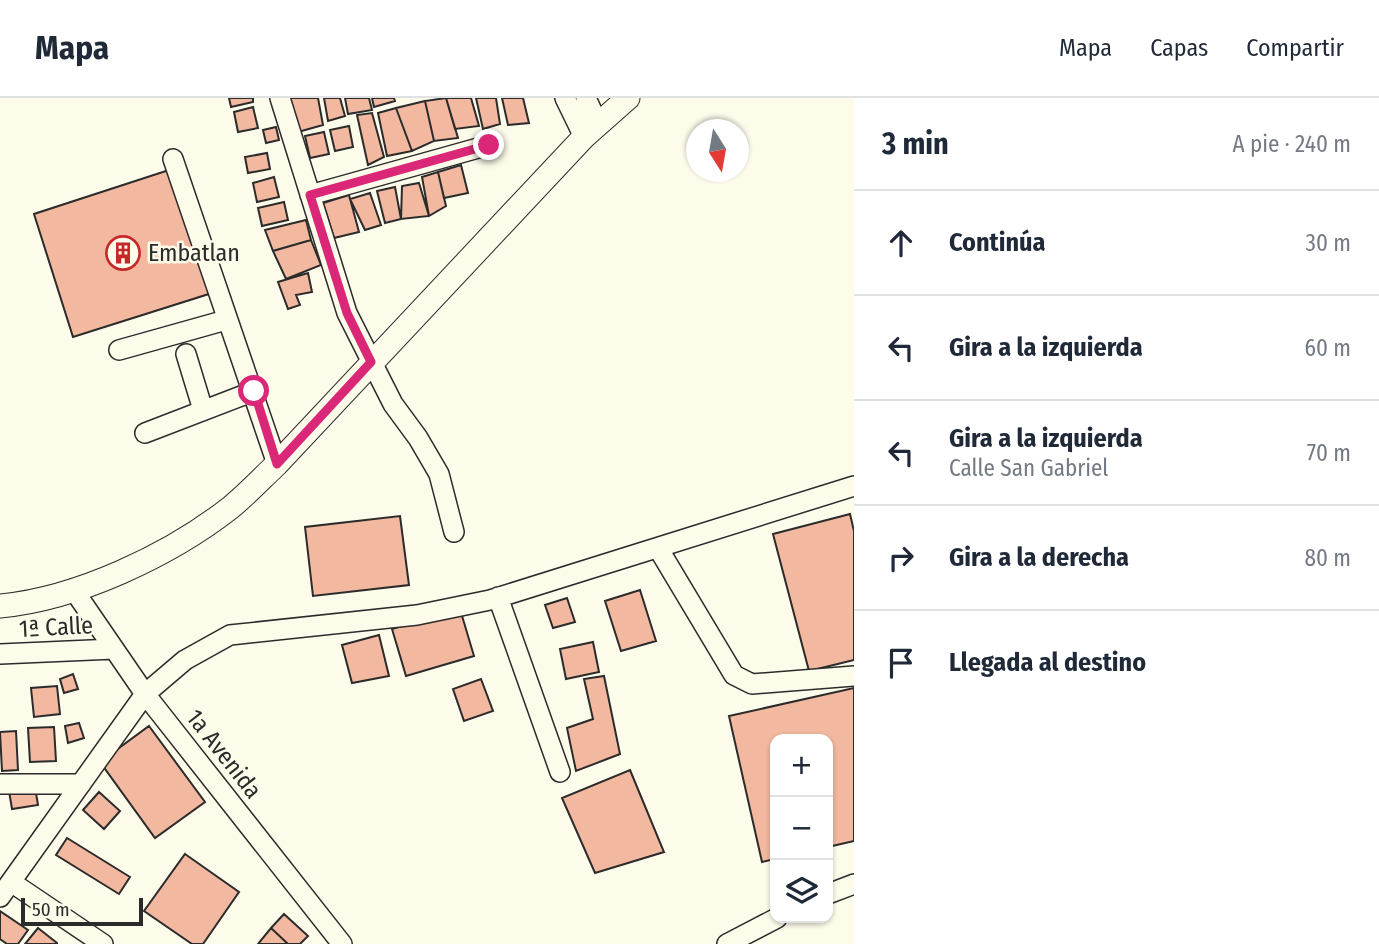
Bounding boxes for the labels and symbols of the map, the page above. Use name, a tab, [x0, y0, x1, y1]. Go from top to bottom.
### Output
north arrow	[686, 119, 749, 182]
route end	[473, 129, 504, 160]
building icon: Embatlan	[104, 234, 142, 272]
place label: Embatlan	[148, 239, 240, 267]
route start	[238, 375, 269, 406]
street label: 1ª Calle	[18, 611, 94, 643]
street label: 1a Avenida	[181, 704, 267, 804]
scale bar	[21, 895, 144, 927]

